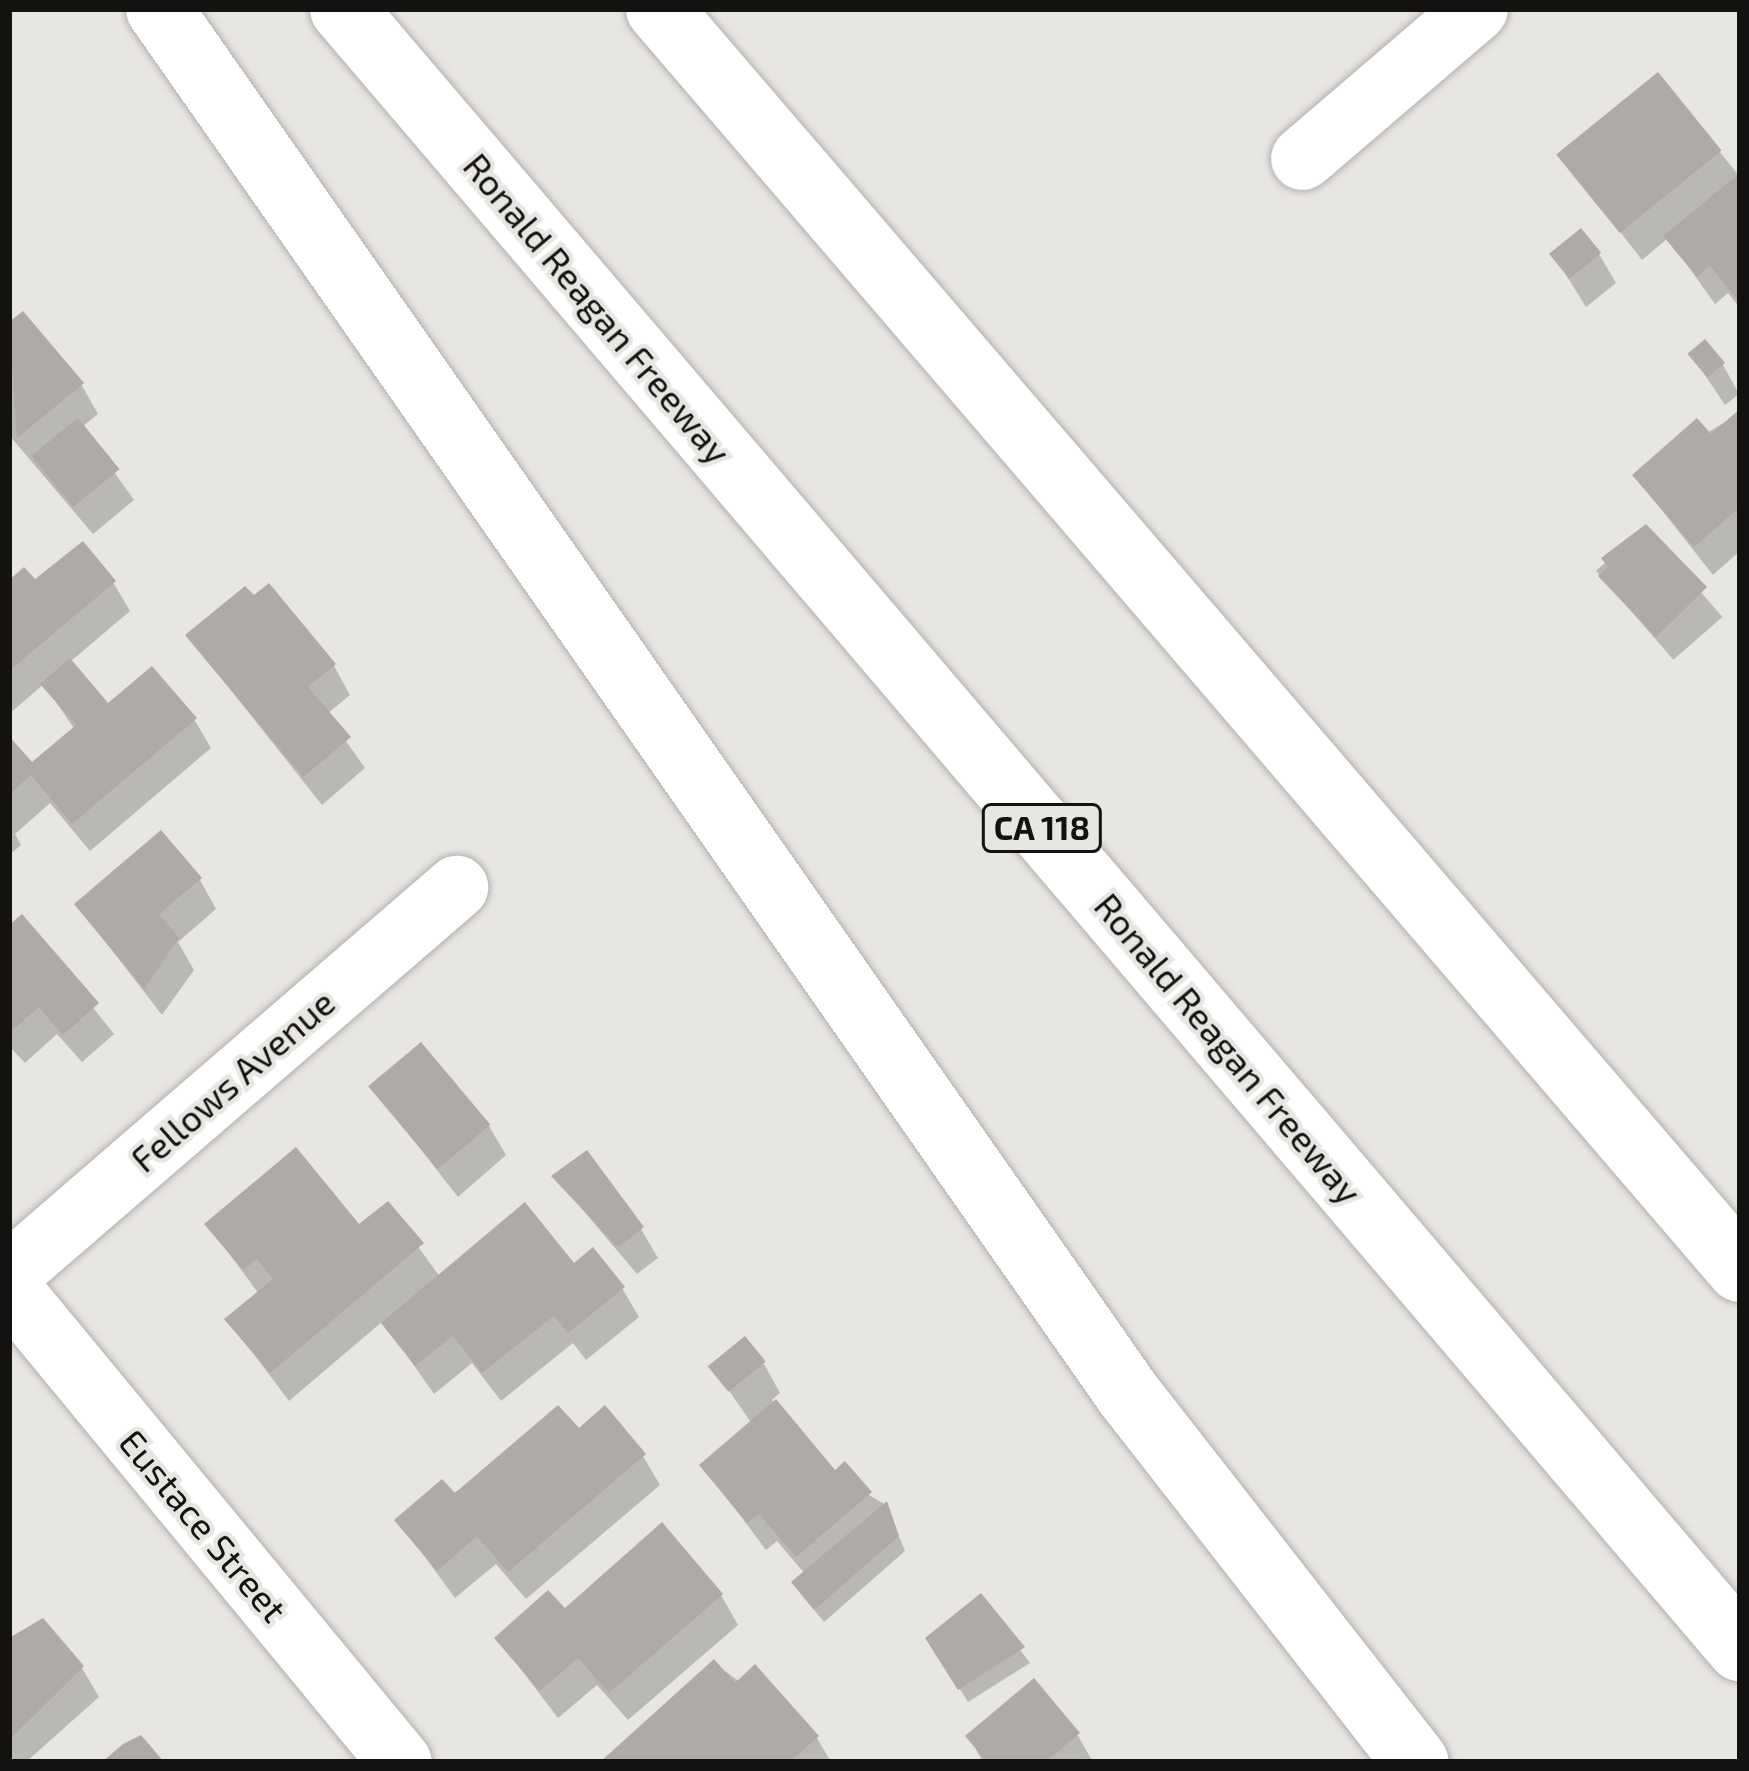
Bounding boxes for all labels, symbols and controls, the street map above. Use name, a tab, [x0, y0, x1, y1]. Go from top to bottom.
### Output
street label: Ronald Reagan Freeway	[455, 144, 741, 472]
road number: CA 118	[979, 801, 1105, 855]
street label: Ronald Reagan Freeway	[1086, 884, 1372, 1212]
street label: Fellows Avenue	[121, 980, 343, 1180]
street label: Eustace Street	[111, 1420, 297, 1630]

